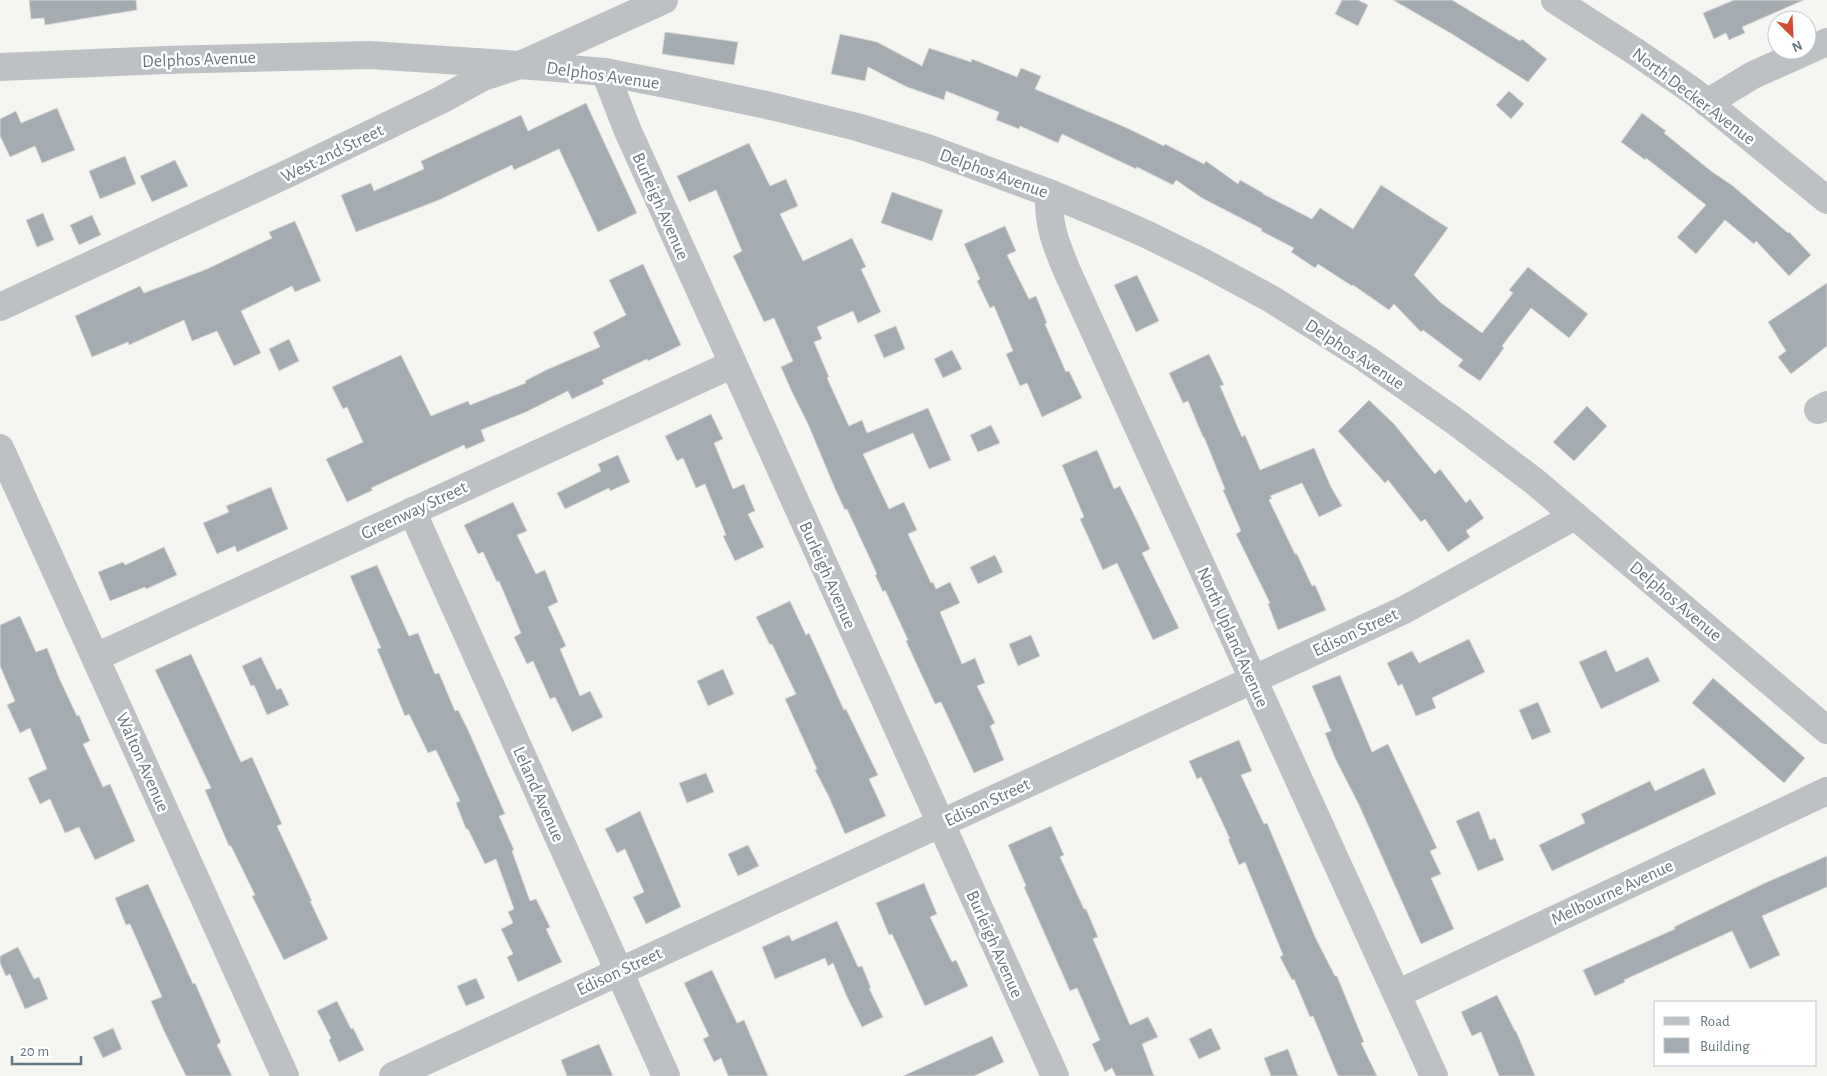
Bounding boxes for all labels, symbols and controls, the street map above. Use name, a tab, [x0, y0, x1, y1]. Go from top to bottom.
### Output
north arrow	[1767, 10, 1817, 60]
text: N	[1790, 38, 1804, 54]
street label: North Decker Avenue	[1629, 45, 1758, 149]
street label: Delphos Avenue	[142, 49, 256, 71]
street label: Delphos Avenue	[545, 59, 660, 93]
street label: West 2nd Street	[279, 121, 387, 186]
street label: Delphos Avenue	[937, 146, 1050, 202]
street label: Burleigh Avenue	[628, 150, 692, 263]
street label: Delphos Avenue	[1302, 316, 1407, 393]
street label: Greenway Street	[359, 478, 470, 543]
street label: Burleigh Avenue	[795, 519, 859, 632]
street label: Delphos Avenue	[1626, 558, 1725, 645]
street label: North Upland Avenue	[1193, 565, 1271, 710]
street label: Edison Street	[1310, 605, 1401, 660]
street label: Walton Avenue	[112, 710, 172, 815]
street label: Leland Avenue	[509, 744, 567, 845]
street label: Edison Street	[942, 775, 1033, 830]
street label: Melbourne Avenue	[1549, 857, 1676, 929]
street label: Burleigh Avenue	[962, 888, 1026, 1001]
street label: Edison Street	[574, 944, 665, 999]
legend	[1654, 1001, 1817, 1066]
text: Road	[1700, 1014, 1730, 1029]
scale bar	[12, 1034, 81, 1066]
text: Building	[1700, 1039, 1750, 1054]
text: 20 m	[20, 1044, 49, 1059]

